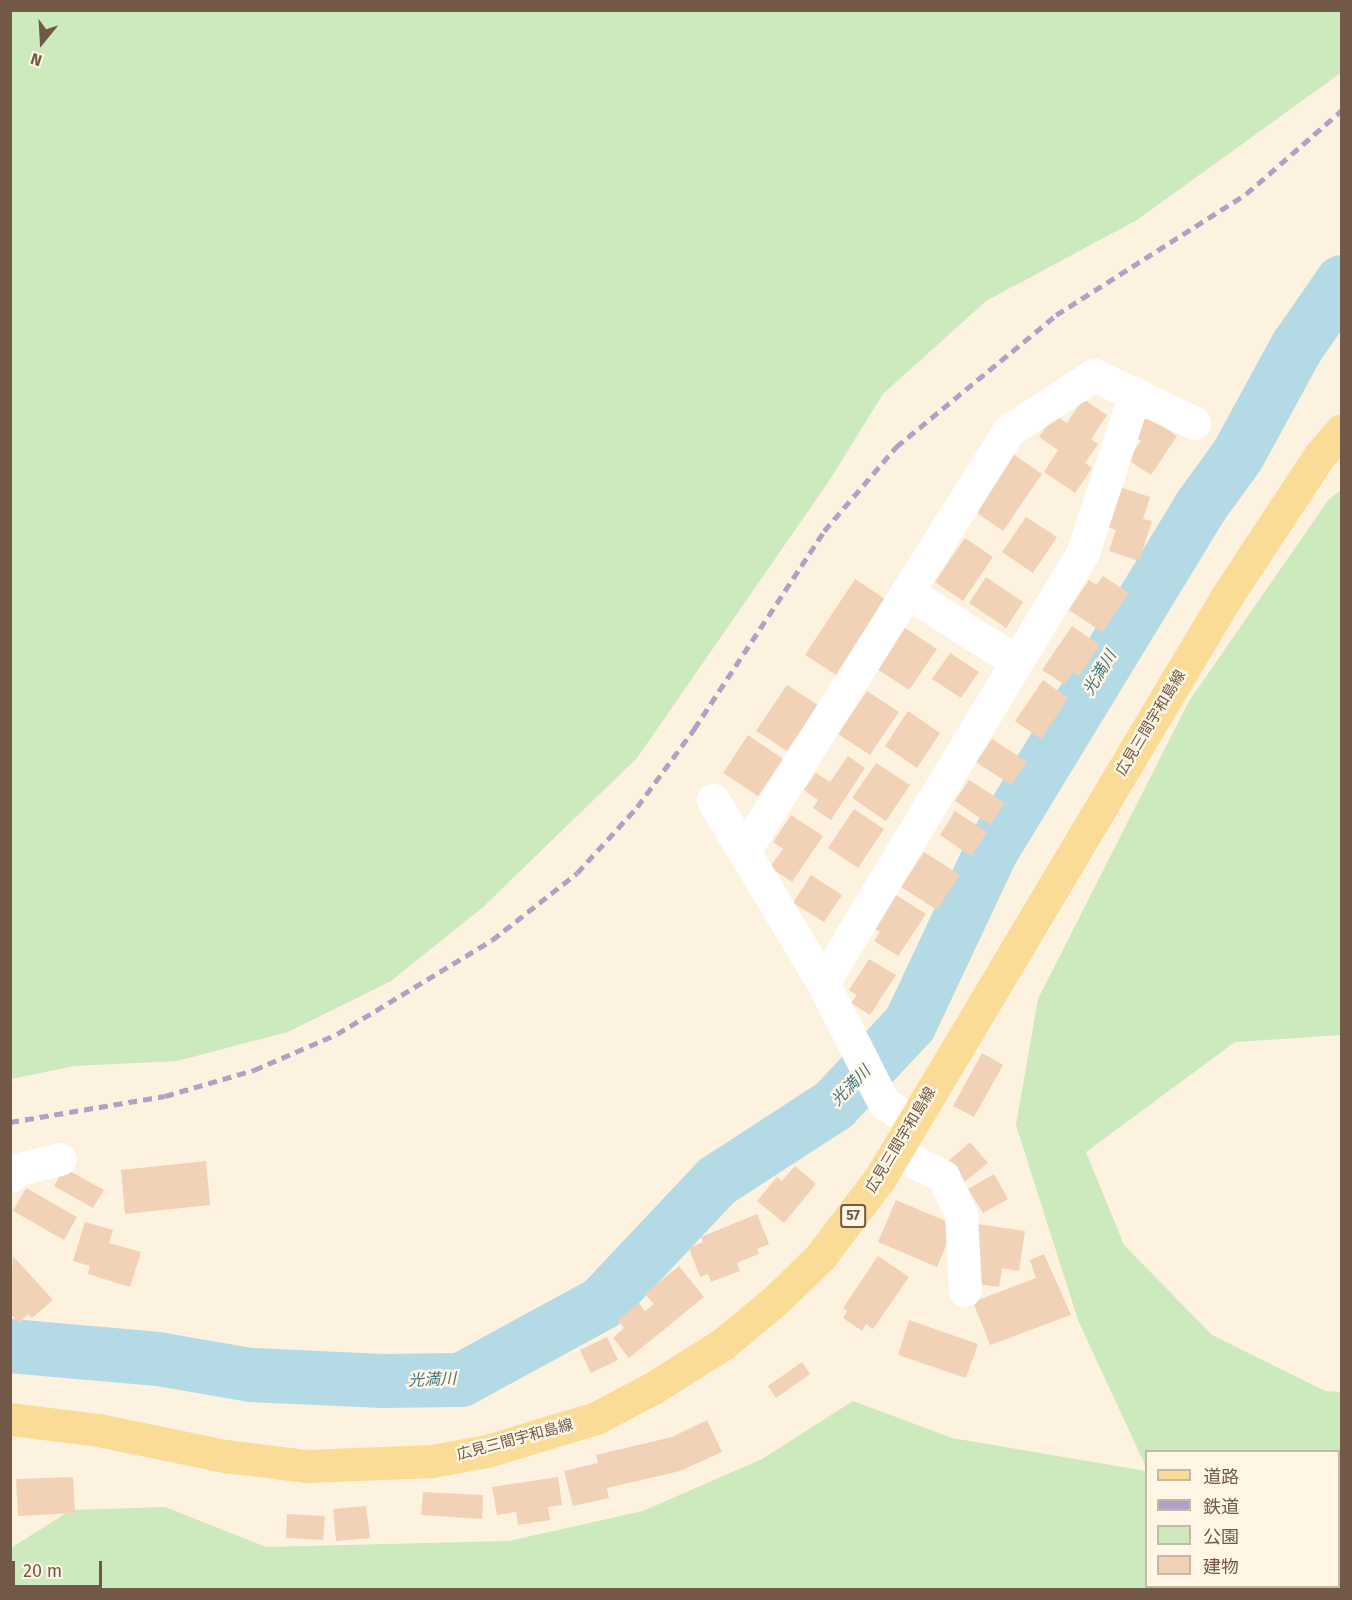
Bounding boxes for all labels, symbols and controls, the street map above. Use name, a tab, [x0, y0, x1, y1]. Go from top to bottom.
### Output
north arrow	[12, 12, 72, 72]
text: N	[28, 49, 44, 70]
water label: 光満川	[1079, 647, 1121, 699]
street label: 広見三間宇和島線	[1112, 667, 1190, 779]
water label: 光満川	[827, 1062, 875, 1110]
street label: 広見三間宇和島線	[862, 1084, 940, 1196]
road number: 57	[840, 1205, 866, 1227]
water label: 光満川	[408, 1370, 456, 1390]
street label: 広見三間宇和島線	[455, 1416, 575, 1464]
legend	[1145, 1450, 1340, 1588]
text: 道路	[1203, 1466, 1239, 1488]
text: 鉄道	[1203, 1496, 1239, 1518]
text: 公園	[1203, 1526, 1239, 1548]
scale bar	[15, 1549, 105, 1587]
text: 建物	[1203, 1556, 1239, 1578]
text: 20 m	[23, 1560, 62, 1582]

